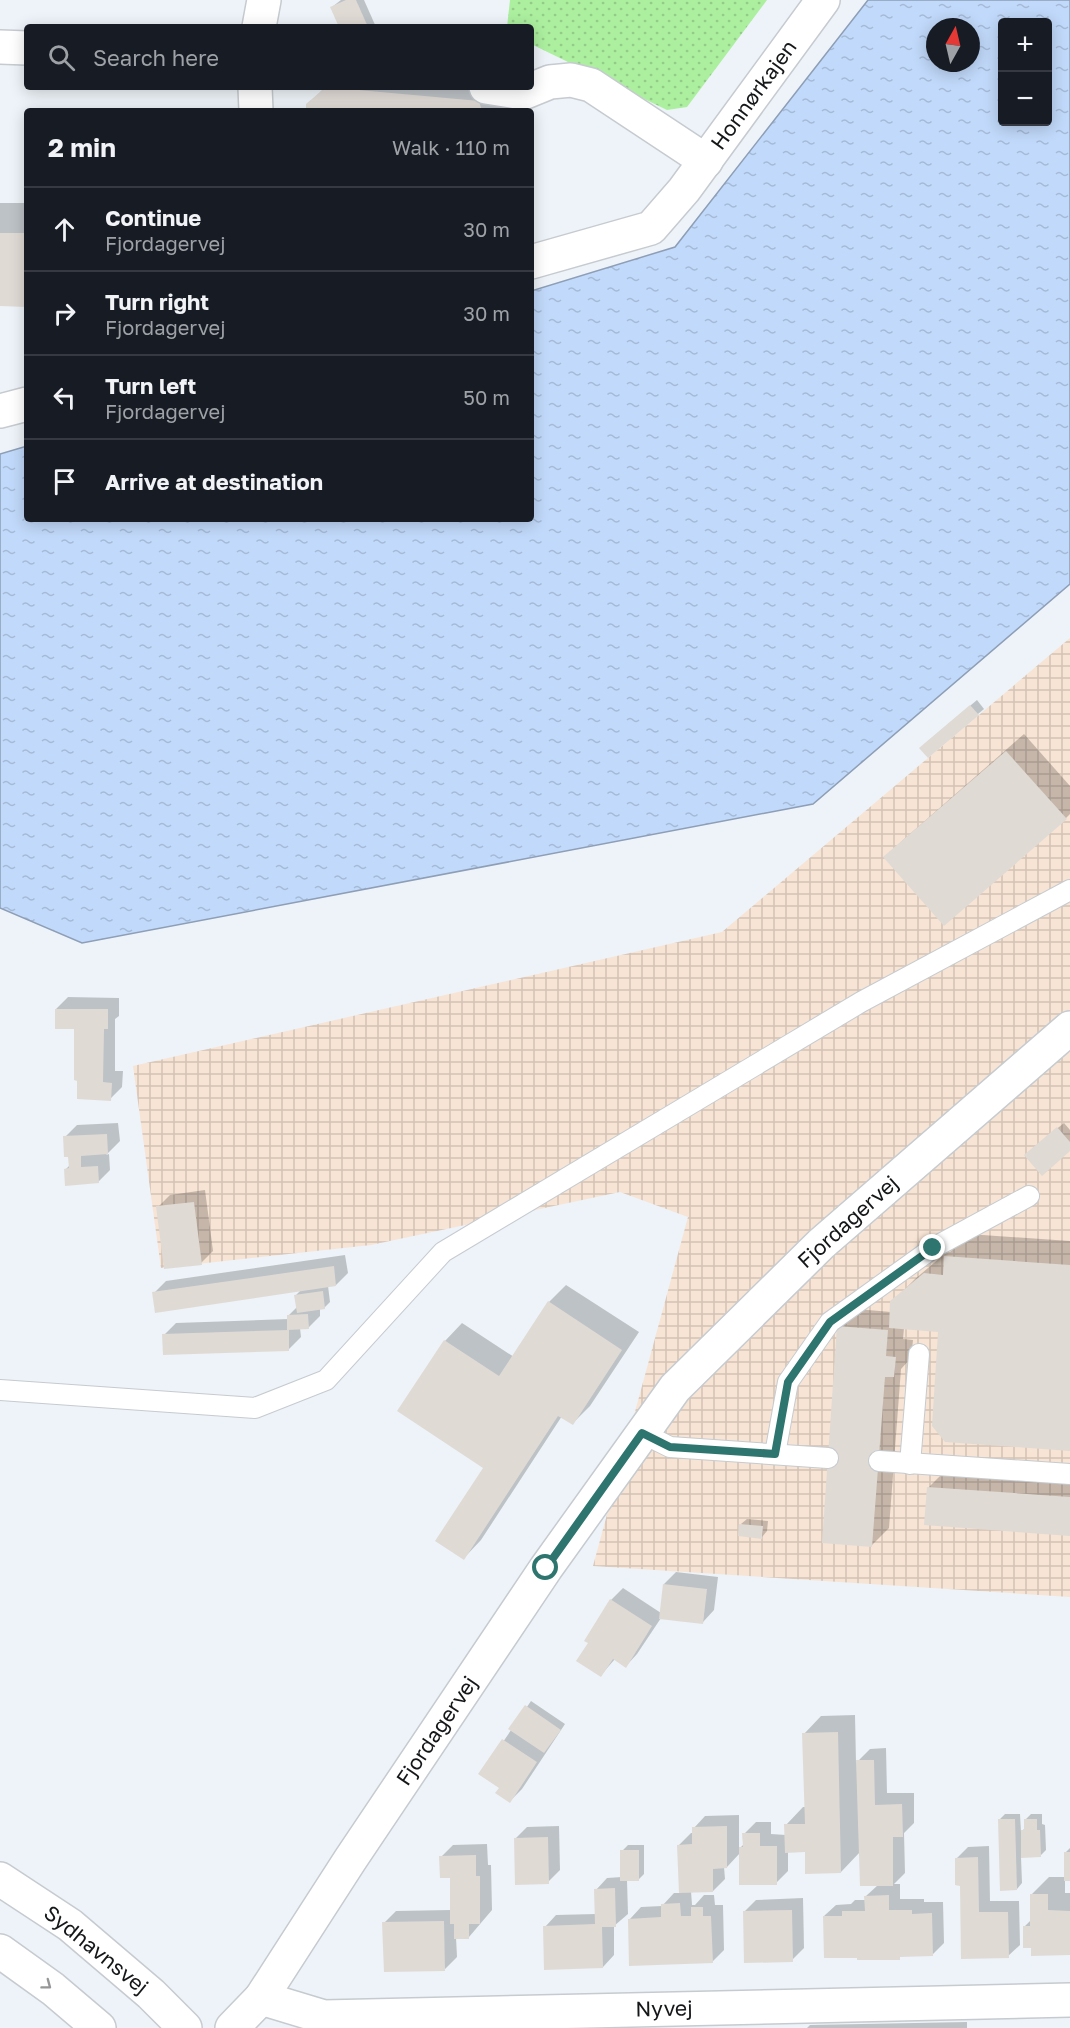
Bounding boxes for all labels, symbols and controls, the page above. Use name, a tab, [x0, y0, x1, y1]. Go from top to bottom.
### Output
north arrow	[926, 18, 980, 72]
map controls	[998, 18, 1052, 126]
button: +	[998, 18, 1052, 72]
search box	[24, 24, 534, 90]
street label: Honnørkajen	[705, 34, 802, 154]
icon: search	[45, 41, 78, 74]
text: Search here	[93, 44, 219, 71]
button: −	[998, 72, 1052, 126]
text: 2 min	[48, 132, 116, 163]
text: Walk · 110 m	[392, 135, 510, 159]
text: Continue	[105, 204, 201, 231]
icon: ahead	[48, 213, 81, 246]
text: 30 m	[463, 217, 510, 241]
text: Fjordagervej	[105, 231, 226, 255]
text: Turn right	[105, 288, 209, 315]
icon: right	[48, 297, 81, 330]
text: 30 m	[463, 301, 510, 325]
text: Fjordagervej	[105, 315, 226, 339]
text: Turn left	[105, 372, 196, 399]
icon: left	[48, 381, 81, 414]
text: 50 m	[463, 385, 510, 409]
text: Fjordagervej	[105, 399, 226, 423]
icon: arrive	[48, 465, 81, 498]
text: Arrive at destination	[105, 468, 323, 495]
street label: Fjordagervej	[792, 1169, 903, 1273]
route end	[919, 1234, 945, 1260]
route start	[532, 1554, 558, 1580]
street label: Fjordagervej	[390, 1671, 482, 1790]
street label: Sydhavnsvej	[39, 1899, 154, 1999]
one-way arrow	[41, 1978, 52, 1989]
street label: Nyvej	[635, 1995, 693, 2021]

